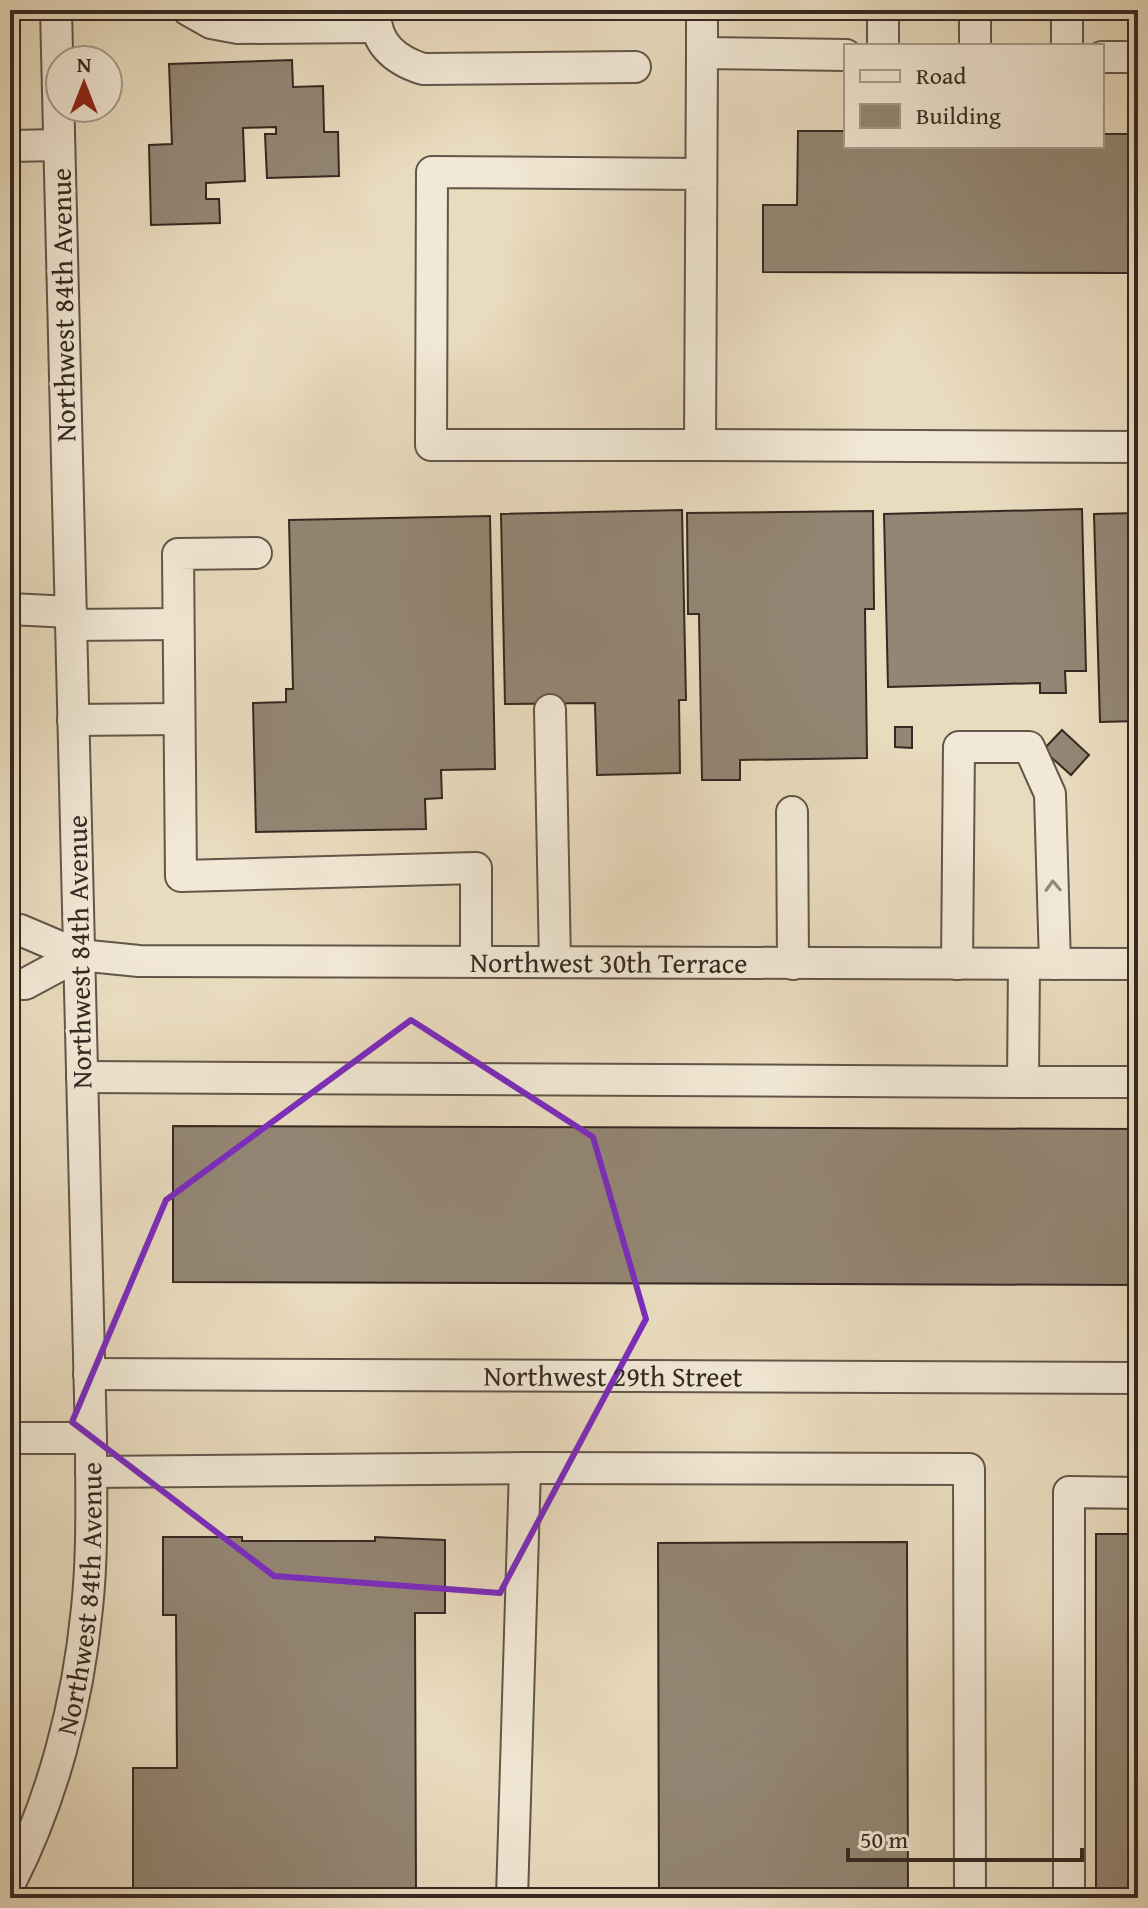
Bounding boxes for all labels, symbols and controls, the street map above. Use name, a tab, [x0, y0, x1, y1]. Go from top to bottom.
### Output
north arrow	[44, 44, 124, 124]
legend	[844, 44, 1104, 148]
text: N	[77, 48, 92, 80]
text: Road	[916, 58, 966, 93]
text: Building	[916, 98, 1001, 133]
street label: Northwest 84th Avenue	[40, 168, 85, 442]
street label: Northwest 84th Avenue	[56, 815, 101, 1089]
one-way arrow	[1045, 879, 1062, 892]
street label: Northwest 30th Terrace	[470, 941, 747, 983]
street label: Northwest 29th Street	[483, 1355, 743, 1396]
street label: Northwest 84th Avenue	[45, 1462, 111, 1739]
scale bar	[848, 1812, 1082, 1862]
text: 50 m	[860, 1822, 908, 1857]

